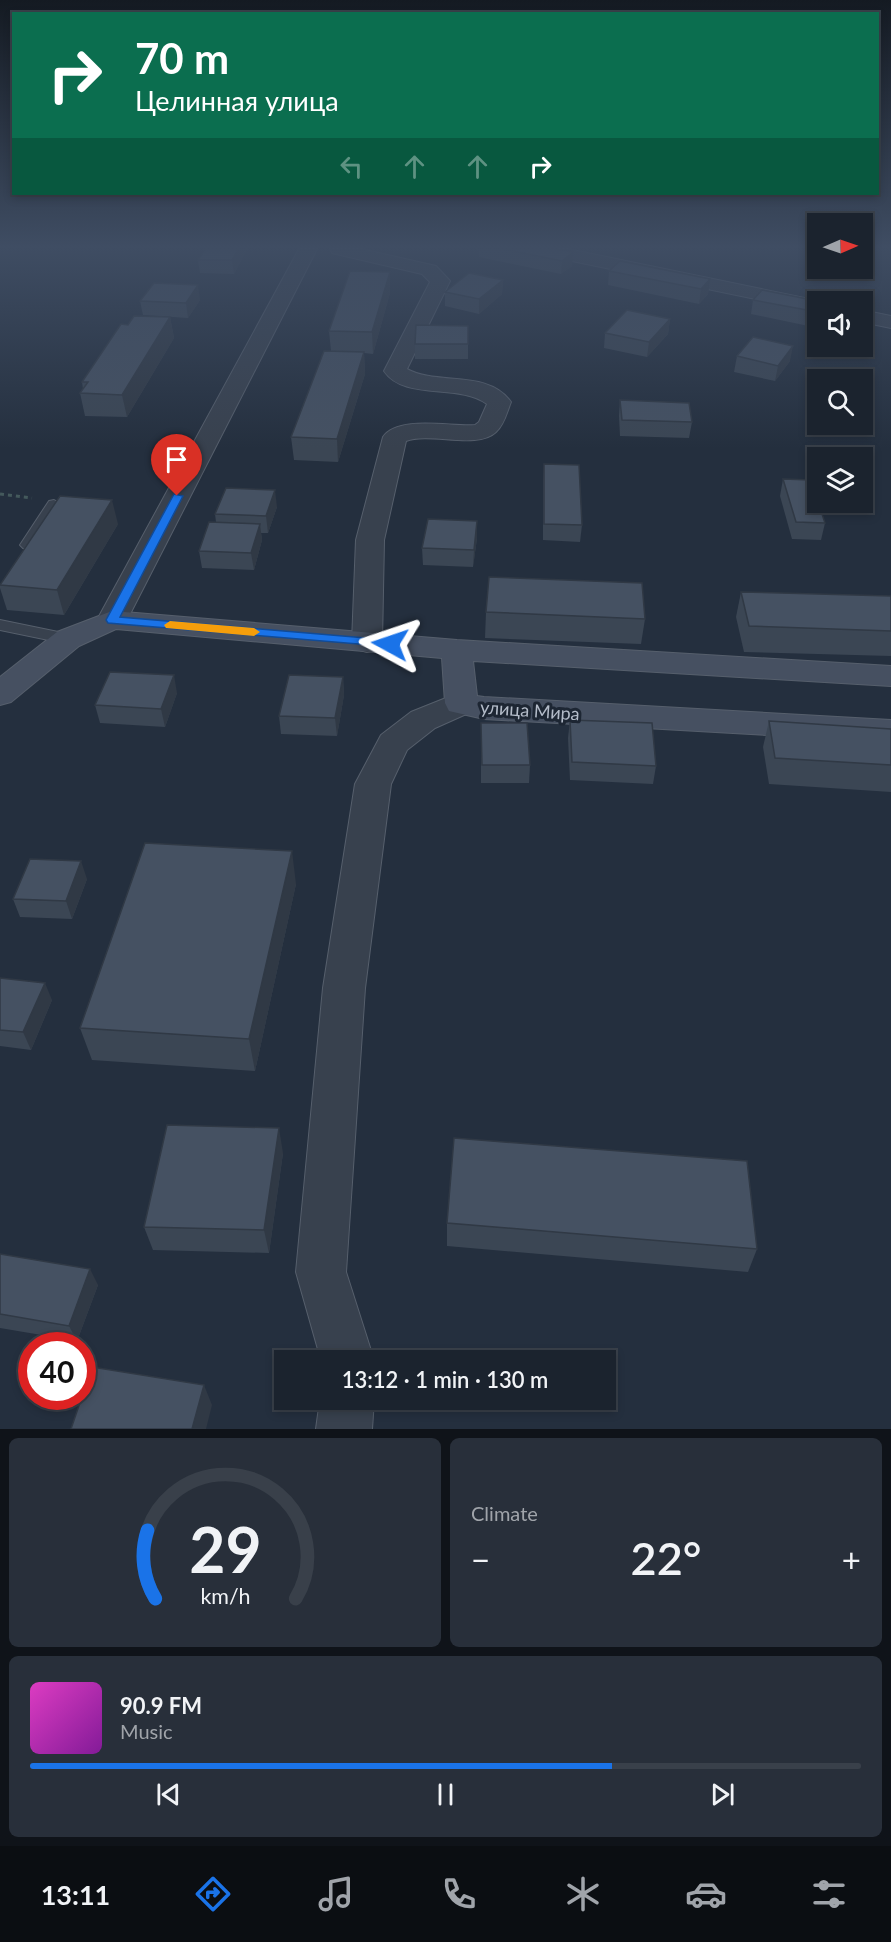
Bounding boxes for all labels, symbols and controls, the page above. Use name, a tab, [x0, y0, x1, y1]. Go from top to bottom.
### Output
text: 70 m	[135, 33, 229, 83]
icon: right	[36, 36, 114, 114]
text: Целинная улица	[135, 84, 339, 117]
icon: left	[335, 150, 368, 183]
icon: ahead	[398, 150, 431, 183]
icon: ahead	[461, 150, 494, 183]
icon: right	[524, 150, 557, 183]
north arrow	[807, 213, 873, 279]
map controls	[807, 213, 873, 513]
button: sound	[807, 291, 873, 357]
button: search	[807, 369, 873, 435]
pin	[151, 434, 202, 496]
icon: arrive	[160, 443, 193, 476]
button: layers	[807, 447, 873, 513]
position arrow	[358, 612, 422, 676]
street label: улица Мира	[479, 696, 581, 724]
speed limit sign: 40	[18, 1332, 96, 1410]
text: 13:12 · 1 min · 130 m	[342, 1366, 548, 1393]
text: Climate	[471, 1501, 538, 1525]
text: 29	[189, 1511, 261, 1586]
text: 22°	[631, 1531, 701, 1585]
text: −	[471, 1539, 490, 1579]
text: +	[842, 1539, 861, 1579]
text: km/h	[200, 1584, 250, 1610]
text: 90.9 FM	[120, 1692, 202, 1719]
text: Music	[120, 1719, 173, 1743]
icon: previous	[152, 1778, 185, 1811]
icon: pause	[429, 1778, 462, 1811]
icon: next	[706, 1778, 739, 1811]
icon: directions	[192, 1873, 234, 1915]
icon: music	[315, 1873, 357, 1915]
icon: phone	[438, 1873, 480, 1915]
icon: climate	[562, 1873, 604, 1915]
icon: car	[685, 1873, 727, 1915]
icon: filters	[808, 1873, 850, 1915]
text: 13:11	[41, 1878, 110, 1911]

